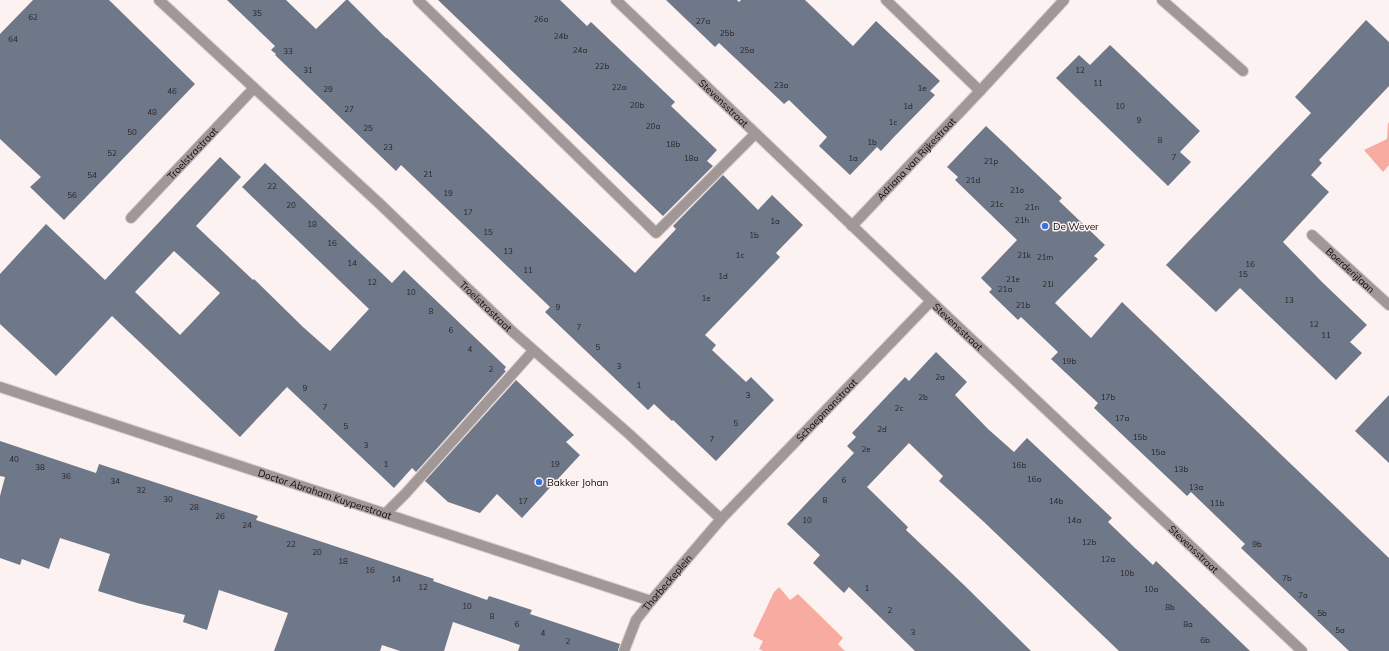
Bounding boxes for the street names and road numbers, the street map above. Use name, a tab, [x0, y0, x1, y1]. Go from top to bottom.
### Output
street label: Stevensstraat	[696, 76, 751, 130]
street label: Adriana van Rijkestraat	[874, 114, 959, 203]
street label: Troelstrastraat	[164, 124, 221, 183]
street label: Boerderijlaan	[1323, 245, 1377, 296]
street label: Troelstrastraat	[457, 278, 515, 335]
street label: Stevensstraat	[930, 300, 986, 354]
street label: Schaepmanstraat	[793, 375, 860, 444]
street label: Doctor Abraham Kuyperstraat	[256, 466, 394, 522]
street label: Stevensstraat	[1166, 523, 1222, 576]
street label: Thorbeckeplein	[640, 552, 695, 614]

